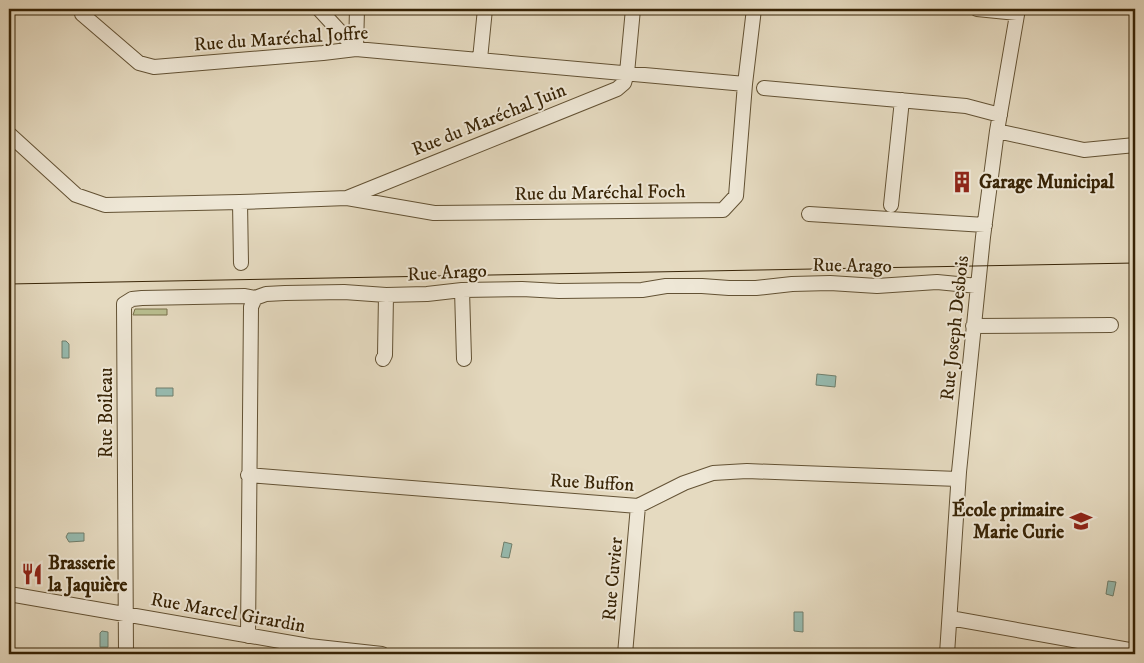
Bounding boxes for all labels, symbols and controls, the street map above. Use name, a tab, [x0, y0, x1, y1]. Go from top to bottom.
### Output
street label: Rue du Maréchal Joffre	[193, 21, 369, 57]
street label: Rue du Maréchal Juin	[409, 79, 569, 161]
building icon: Garage Municipal	[949, 169, 975, 195]
place label: Garage Municipal	[979, 171, 1114, 194]
street label: Rue du Maréchal Foch	[514, 180, 686, 206]
street label: Rue Arago	[812, 254, 892, 278]
street label: Rue Joseph Desbois	[936, 254, 974, 402]
street label: Rue Arago	[407, 259, 487, 287]
street label: Rue Boileau	[95, 368, 118, 458]
street label: Rue Buffon	[549, 469, 635, 497]
place label: École primaire Marie Curie	[952, 497, 1064, 544]
school or university icon: École primaire Marie Curie	[1068, 508, 1094, 534]
street label: Rue Cuvier	[598, 536, 628, 622]
place label: Brasserie la Jaquière	[47, 552, 128, 598]
restaurant icon: Brasserie la Jaquière	[19, 561, 45, 587]
street label: Rue Marcel Girardin	[149, 588, 307, 638]

